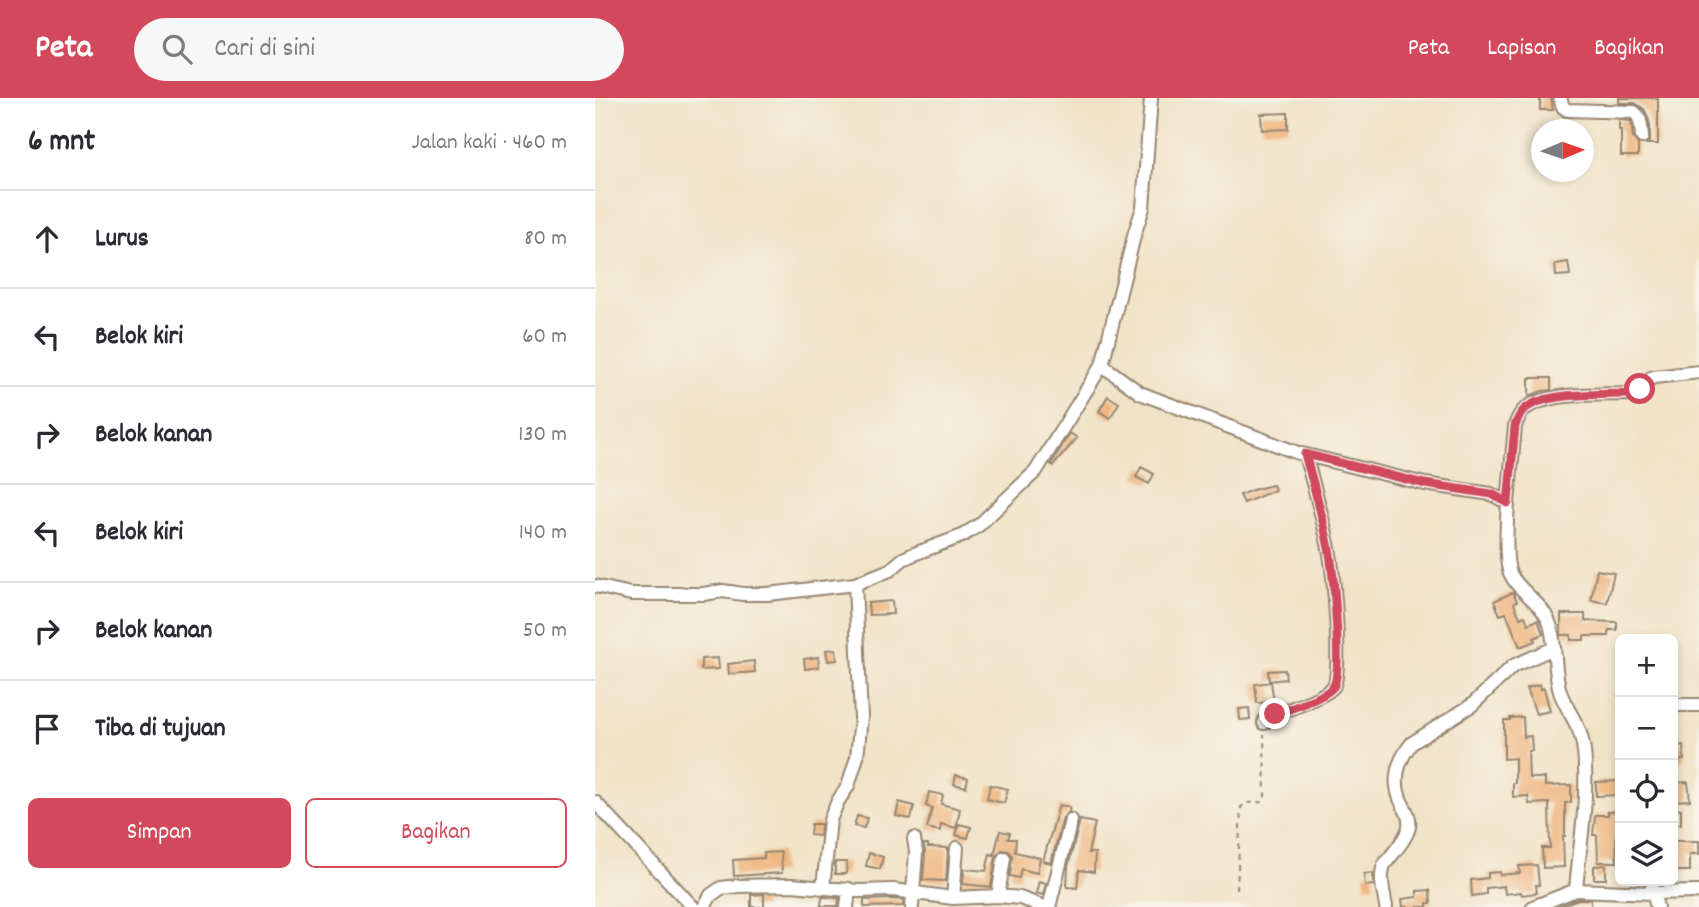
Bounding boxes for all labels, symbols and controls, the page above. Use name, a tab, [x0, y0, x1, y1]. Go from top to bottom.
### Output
search box	[134, 18, 624, 81]
text: Peta	[35, 26, 92, 73]
icon: search	[158, 30, 196, 68]
text: Cari di sini	[214, 31, 315, 68]
text: Peta	[1408, 32, 1449, 66]
text: Lapisan	[1487, 32, 1556, 66]
text: Bagikan	[1594, 32, 1664, 66]
north arrow	[1531, 119, 1594, 182]
text: 6 mnt	[28, 122, 95, 165]
text: Jalan kaki · 460 m	[412, 127, 567, 160]
icon: ahead	[28, 220, 66, 258]
text: Lurus	[95, 221, 149, 258]
text: 80 m	[524, 223, 567, 256]
icon: left	[28, 318, 66, 356]
text: Belok kiri	[95, 319, 183, 356]
text: 60 m	[522, 321, 567, 354]
route start	[1624, 373, 1655, 404]
icon: right	[28, 416, 66, 454]
text: Belok kanan	[95, 417, 212, 454]
text: 130 m	[518, 419, 567, 452]
icon: left	[28, 514, 66, 552]
text: Belok kiri	[95, 515, 183, 552]
text: 140 m	[519, 517, 567, 550]
icon: right	[28, 612, 66, 650]
text: Belok kanan	[95, 613, 212, 650]
text: 50 m	[523, 615, 567, 648]
map controls	[1615, 634, 1678, 886]
button: +	[1615, 634, 1678, 697]
button: −	[1615, 697, 1678, 760]
route end	[1259, 698, 1290, 729]
icon: arrive	[28, 710, 66, 748]
text: Tiba di tujuan	[95, 711, 226, 748]
button: locate	[1615, 760, 1678, 823]
button: Simpan	[28, 798, 291, 868]
button: Bagikan	[305, 798, 567, 868]
button: layers	[1615, 823, 1678, 886]

